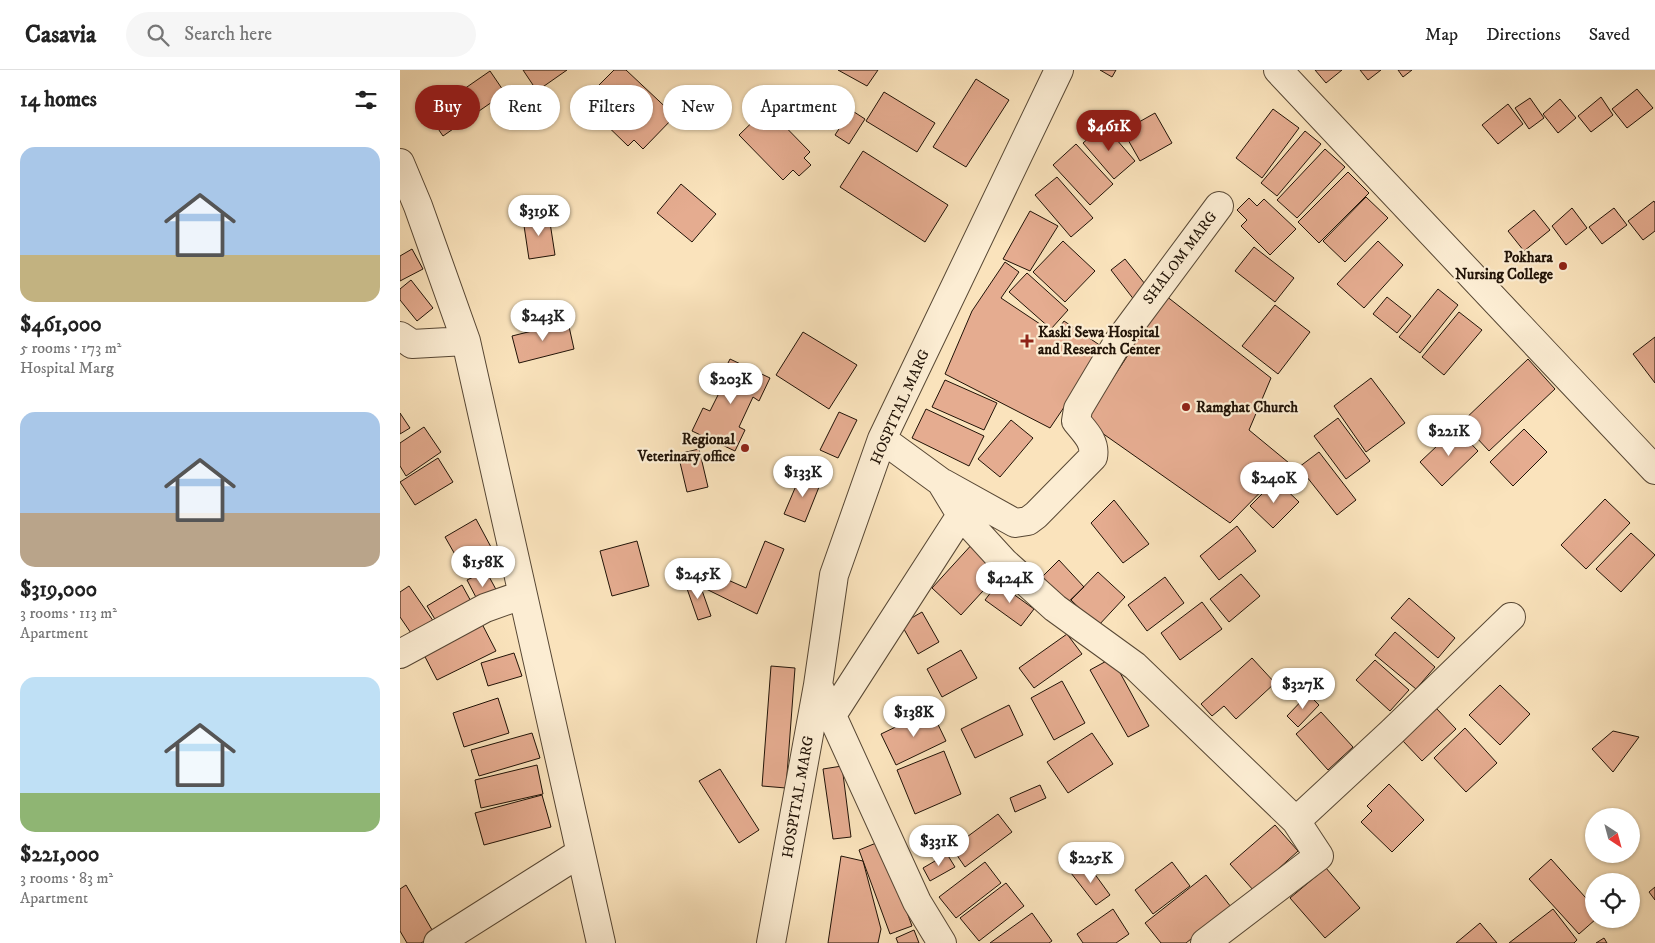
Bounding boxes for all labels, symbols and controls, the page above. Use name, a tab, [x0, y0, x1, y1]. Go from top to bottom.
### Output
search box	[126, 12, 476, 57]
text: Casavia	[25, 20, 96, 50]
icon: search	[144, 21, 172, 49]
text: Search here	[184, 23, 272, 46]
text: Map	[1425, 24, 1458, 46]
text: Directions	[1486, 24, 1561, 46]
text: Saved	[1589, 24, 1630, 46]
chip: Buy	[415, 85, 480, 130]
chip: Rent	[490, 85, 560, 130]
chip: Filters	[570, 85, 653, 130]
chip: New	[663, 85, 732, 130]
chip: Apartment	[742, 85, 855, 130]
icon: filters	[352, 86, 380, 114]
text: 14 homes	[20, 87, 97, 113]
pin: $461K	[1074, 109, 1144, 152]
text: $461K	[1087, 116, 1131, 136]
icon: home	[155, 180, 245, 270]
pin: $319K	[504, 194, 574, 237]
text: $319K	[519, 201, 559, 221]
street label: SHALOM MARG	[1139, 207, 1222, 308]
place label: Pokhara Nursing College	[1455, 248, 1554, 284]
marker: Pokhara Nursing College	[1557, 260, 1569, 272]
pin: $243K	[508, 300, 578, 342]
text: $243K	[521, 306, 565, 326]
text: $461,000	[20, 312, 102, 338]
place label: Kaski Sewa Hospital and Research Center	[1038, 323, 1161, 359]
marker: Kaski Sewa Hospital and Research Center	[1020, 334, 1034, 348]
text: 5 rooms · 173 m²	[20, 338, 121, 358]
street label: HOSPITAL MARG	[866, 346, 934, 467]
text: Hospital Marg	[20, 358, 114, 378]
pin: $203K	[696, 362, 766, 405]
text: $203K	[710, 369, 752, 389]
place label: Ramghat Church	[1196, 398, 1298, 417]
marker: Ramghat Church	[1180, 401, 1192, 413]
pin: $221K	[1414, 414, 1484, 457]
text: $221K	[1428, 421, 1470, 441]
place label: Regional Veterinary office	[637, 430, 736, 466]
marker: Regional Veterinary office	[739, 442, 751, 454]
icon: home	[155, 445, 245, 535]
pin: $133K	[768, 456, 838, 498]
text: $133K	[784, 462, 822, 482]
pin: $240K	[1239, 462, 1309, 504]
text: $240K	[1251, 468, 1297, 488]
pin: $158K	[448, 546, 518, 588]
text: $158K	[462, 552, 504, 572]
pin: $245K	[663, 558, 733, 600]
pin: $424K	[975, 562, 1045, 604]
text: $245K	[676, 564, 720, 584]
text: $424K	[987, 568, 1033, 588]
text: $319,000	[20, 577, 97, 603]
text: 3 rooms · 113 m²	[20, 603, 117, 623]
text: Apartment	[20, 623, 88, 643]
pin: $327K	[1268, 668, 1338, 710]
text: $327K	[1282, 674, 1324, 694]
pin: $138K	[879, 696, 949, 738]
text: $138K	[894, 702, 934, 722]
icon: home	[155, 710, 245, 800]
street label: HOSPITAL MARG	[778, 734, 818, 860]
north arrow	[1585, 808, 1640, 862]
map controls	[1585, 808, 1640, 928]
pin: $331K	[904, 824, 974, 867]
text: $331K	[920, 831, 958, 851]
text: $221,000	[20, 842, 99, 868]
pin: $225K	[1056, 842, 1126, 884]
text: $225K	[1069, 848, 1113, 868]
text: 3 rooms · 83 m²	[20, 868, 113, 888]
button: locate	[1585, 873, 1640, 928]
text: Apartment	[20, 888, 88, 908]

